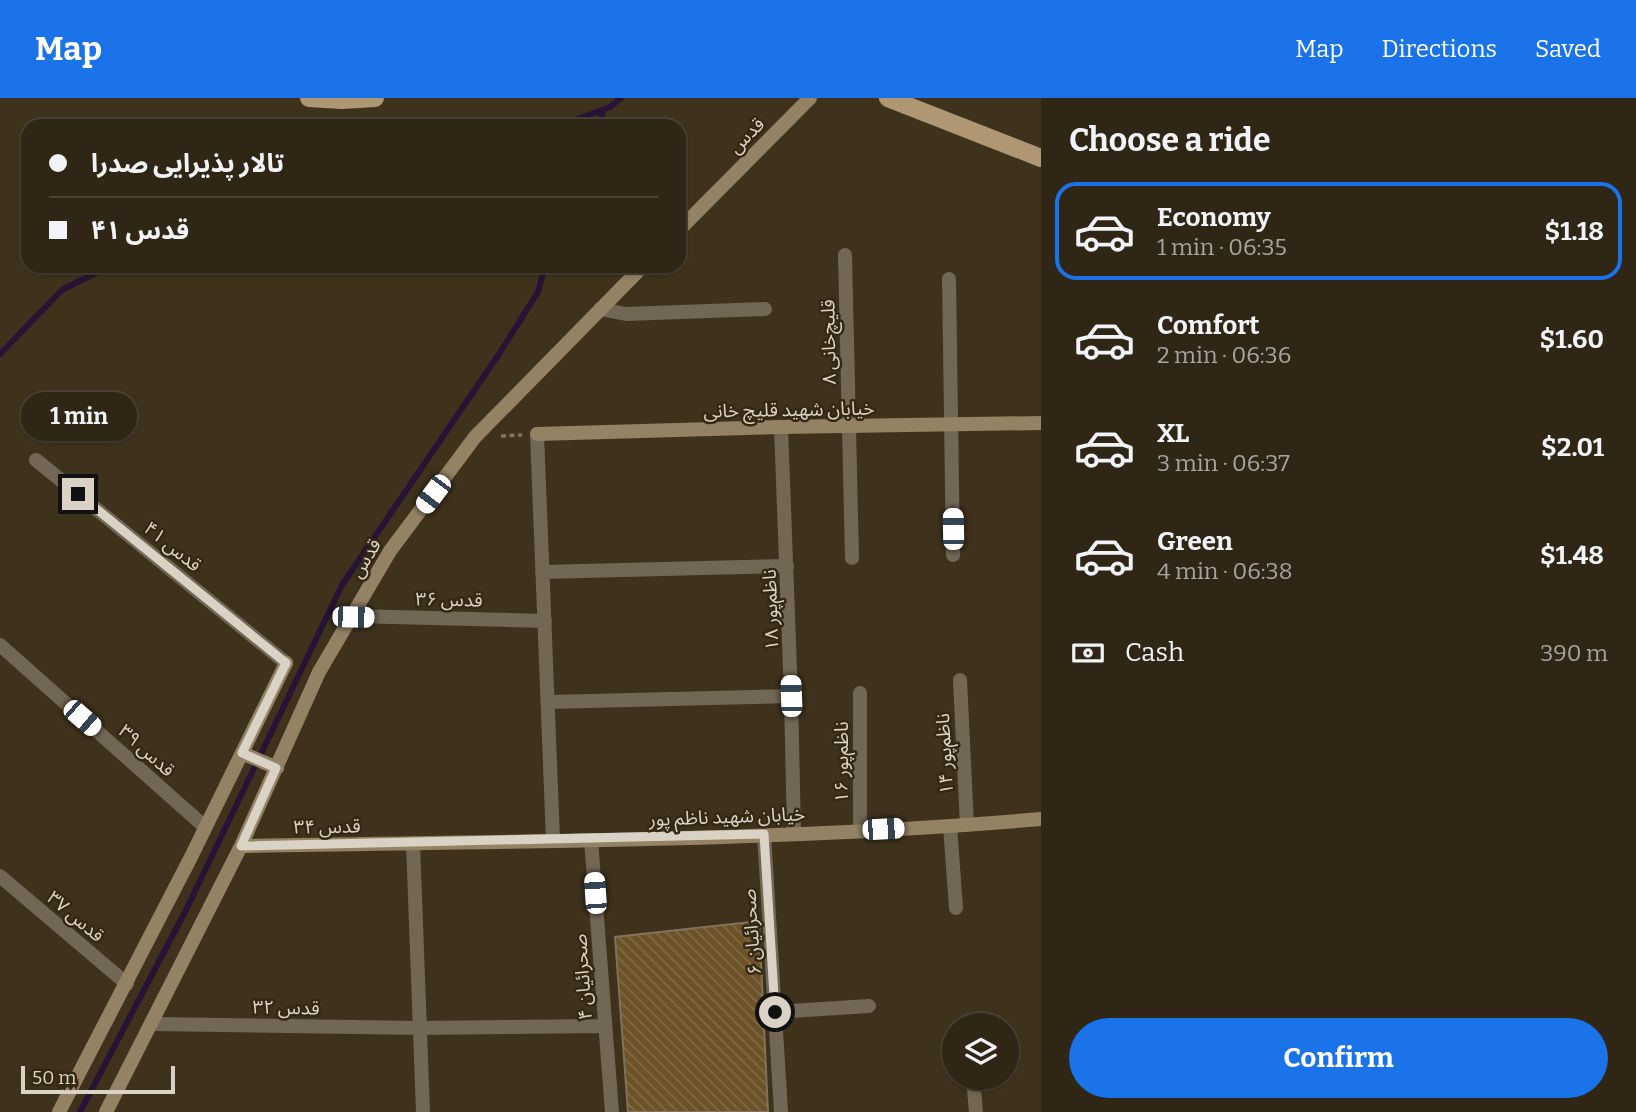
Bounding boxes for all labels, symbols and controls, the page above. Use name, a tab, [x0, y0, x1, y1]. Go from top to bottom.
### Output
text: Map	[35, 29, 102, 69]
text: Map	[1295, 35, 1344, 63]
text: Directions	[1382, 35, 1497, 63]
text: Saved	[1535, 35, 1601, 63]
street label: قدس	[724, 113, 769, 158]
text: Choose a ride	[1069, 121, 1270, 159]
text: تالار پذیرایی صدرا	[91, 148, 284, 179]
icon: car	[1073, 200, 1136, 263]
text: Economy	[1157, 202, 1271, 233]
text: قدس ۴۱	[91, 215, 189, 246]
text: $1.18	[1545, 216, 1604, 247]
text: 1 min · 06:35	[1157, 233, 1287, 261]
street label: قلیچ‌خانی ۸	[816, 299, 844, 385]
icon: car	[1073, 308, 1136, 371]
text: Comfort	[1157, 310, 1260, 341]
text: $1.60	[1540, 324, 1604, 355]
text: 2 min · 06:36	[1157, 341, 1291, 369]
callout: 1 min	[20, 392, 136, 442]
street label: خیابان شهید قلیچ خانی	[703, 397, 875, 425]
text: 1 min	[50, 402, 108, 430]
icon: car	[1073, 416, 1136, 479]
text: XL	[1157, 418, 1189, 449]
text: $2.01	[1541, 432, 1604, 463]
text: 3 min · 06:37	[1157, 449, 1290, 477]
car	[412, 471, 455, 517]
route end	[62, 478, 94, 510]
car	[943, 508, 964, 550]
street label: قدس ۴۱	[139, 516, 206, 576]
icon: car	[1073, 524, 1136, 587]
text: Green	[1157, 526, 1233, 557]
street label: قدس	[345, 535, 386, 582]
text: $1.48	[1540, 540, 1604, 571]
text: 4 min · 06:38	[1157, 557, 1292, 585]
street label: ناظم‌پور ۱۸	[758, 569, 786, 651]
street label: قدس ۳۶	[415, 587, 483, 612]
car	[332, 606, 375, 628]
icon: cash	[1069, 634, 1107, 672]
text: Cash	[1125, 637, 1184, 668]
text: 390 m	[1540, 639, 1608, 667]
car	[780, 675, 803, 717]
car	[60, 696, 105, 740]
street label: ناظم‌پور ۱۴	[931, 713, 961, 795]
street label: قدس ۳۹	[114, 719, 179, 781]
street label: ناظم‌پور ۱۶	[830, 721, 856, 803]
street label: خیابان شهید ناظم پور	[647, 802, 806, 834]
street label: قدس ۳۴	[293, 814, 361, 839]
car	[862, 817, 905, 841]
car	[584, 871, 607, 915]
street label: قدس ۳۷	[43, 886, 109, 947]
street label: صحرائیان ۶	[737, 888, 766, 976]
street label: صحرائیان ۴	[568, 933, 597, 1021]
street label: قدس ۳۲	[252, 995, 320, 1020]
route start	[759, 996, 791, 1028]
map controls	[942, 1013, 1019, 1090]
button: layers	[942, 1013, 1019, 1090]
button: Confirm	[1069, 1018, 1608, 1098]
scale bar	[21, 1063, 175, 1095]
text: 50 m	[32, 1066, 76, 1089]

